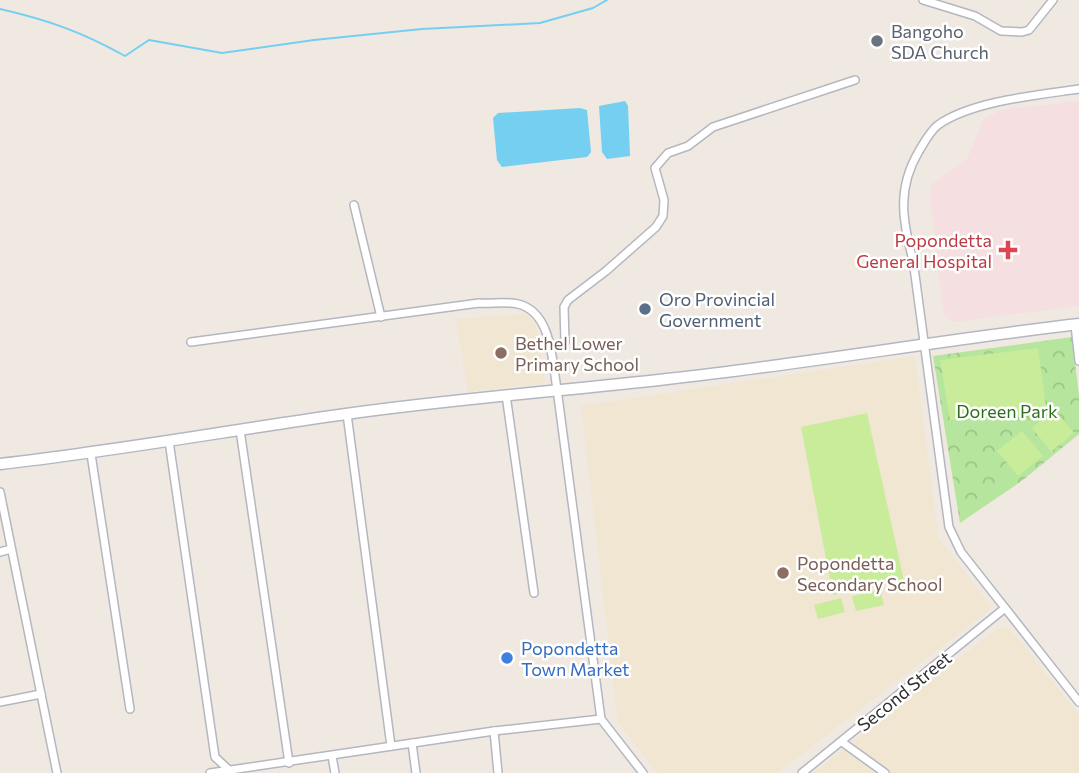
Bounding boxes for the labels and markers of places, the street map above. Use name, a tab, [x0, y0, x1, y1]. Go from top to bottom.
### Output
place label: Bangoho SDA Church	[891, 20, 989, 63]
marker: Bangoho SDA Church	[869, 33, 885, 49]
place label: Popondetta General Hospital	[856, 229, 992, 272]
marker: Popondetta General Hospital	[998, 240, 1018, 260]
place label: Oro Provincial Government	[659, 288, 775, 331]
marker: Oro Provincial Government	[637, 301, 653, 317]
place label: Bethel Lower Primary School	[515, 332, 639, 375]
marker: Bethel Lower Primary School	[493, 345, 509, 361]
place label: Popondetta Secondary School	[797, 552, 943, 595]
marker: Popondetta Secondary School	[775, 565, 791, 581]
place label: Popondetta Town Market	[521, 637, 630, 680]
marker: Popondetta Town Market	[499, 650, 515, 666]

